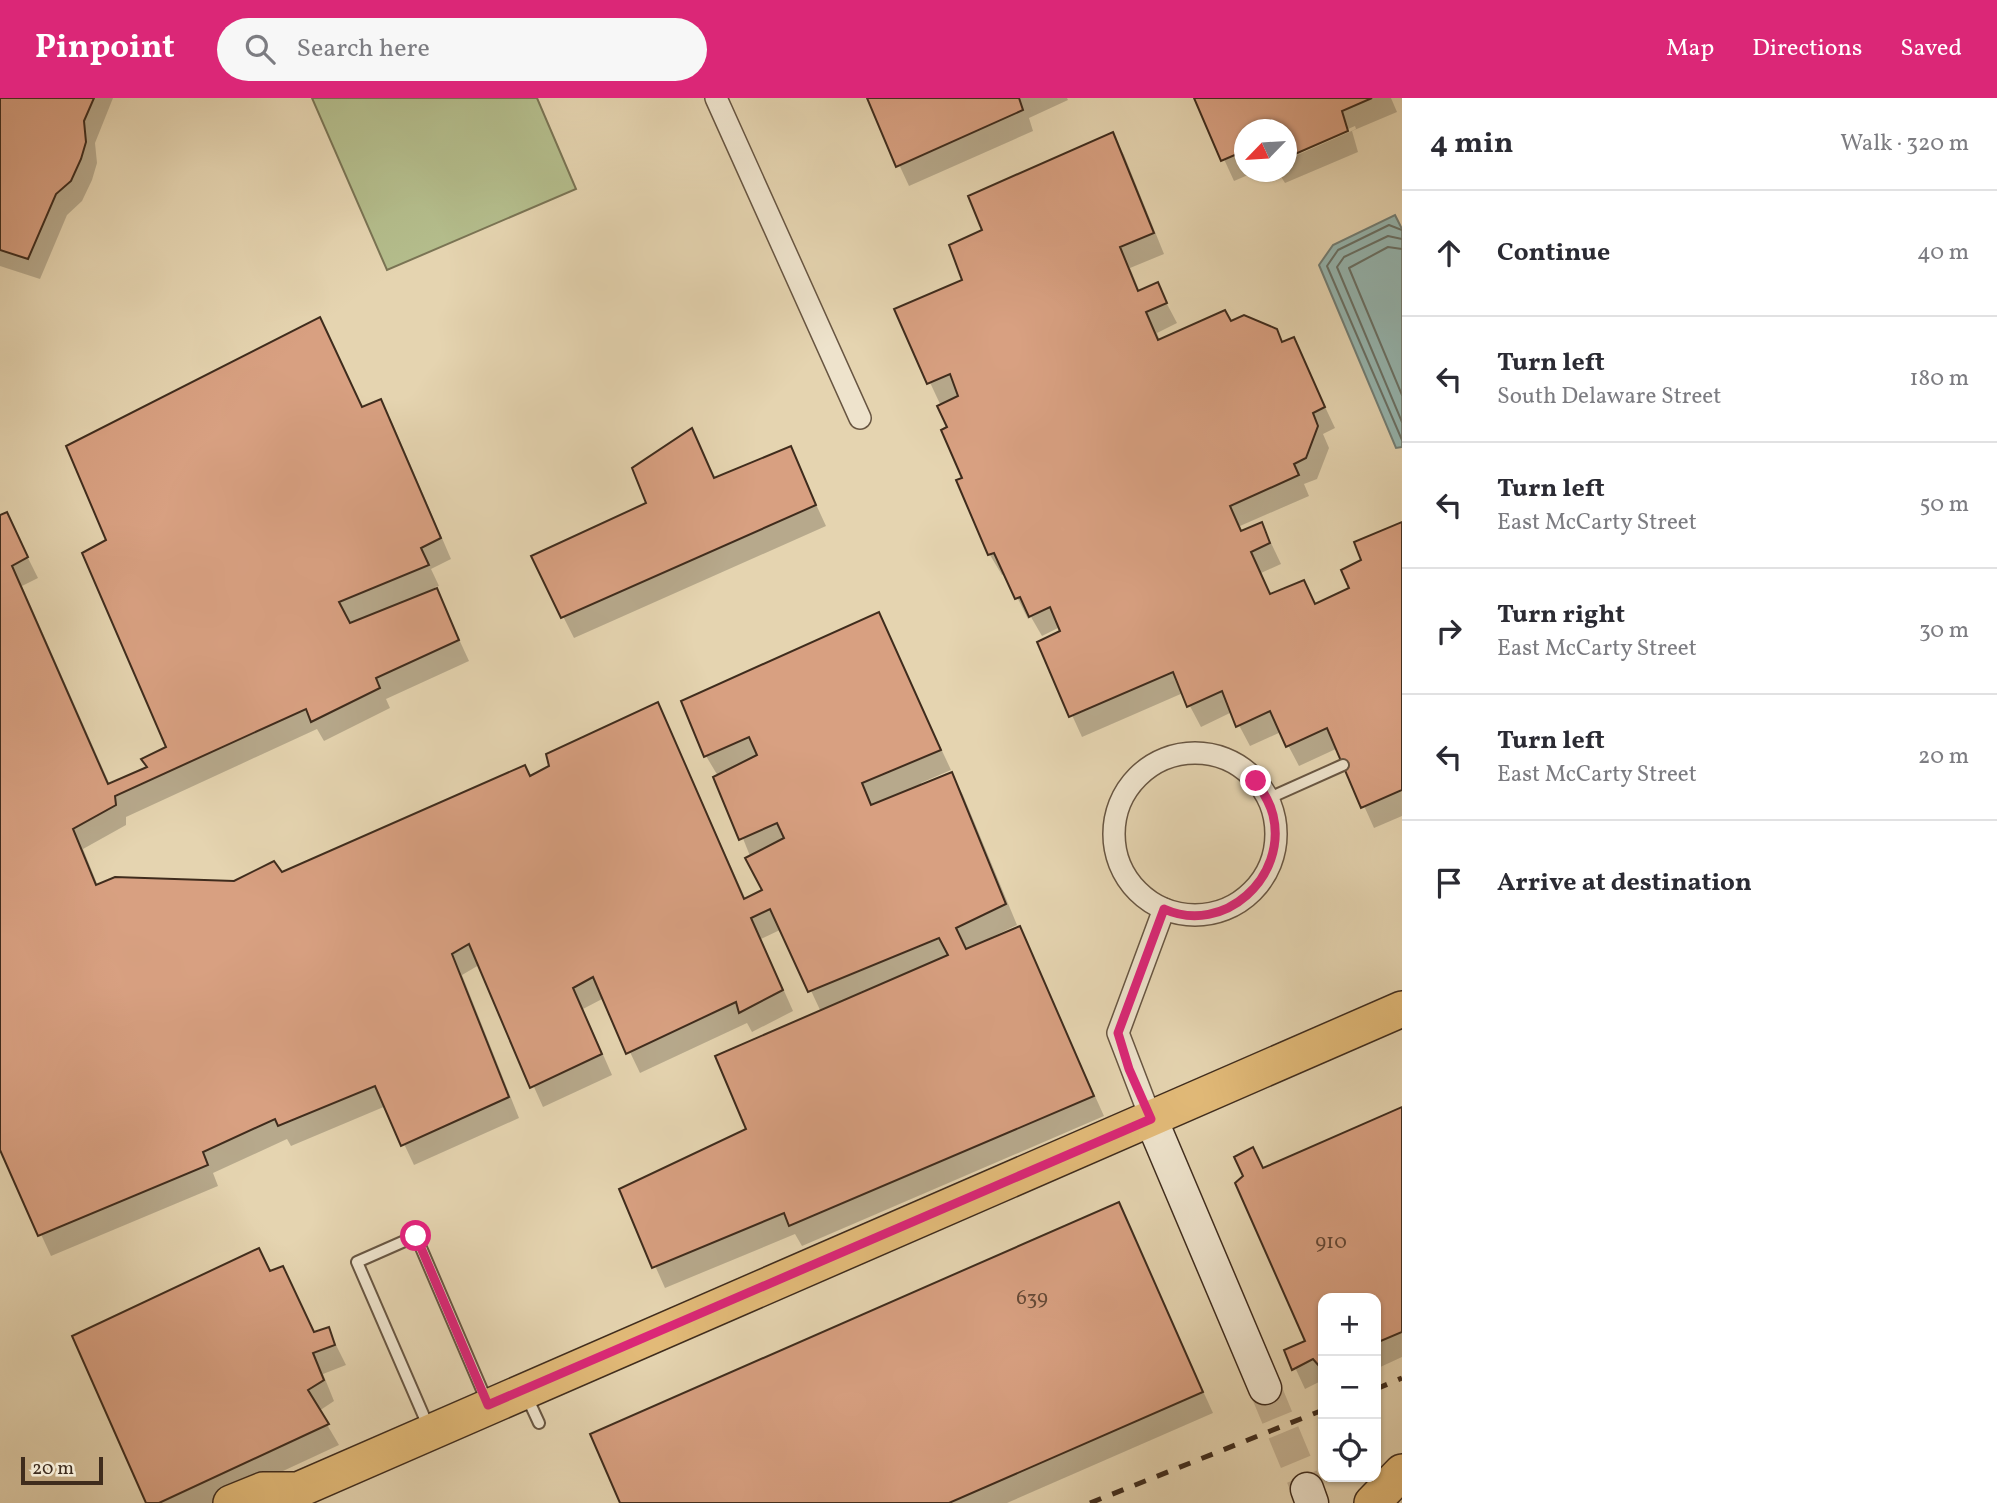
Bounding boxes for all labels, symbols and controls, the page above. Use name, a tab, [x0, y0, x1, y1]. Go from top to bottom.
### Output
search box	[217, 18, 707, 81]
text: Pinpoint	[35, 26, 175, 72]
icon: search	[241, 30, 279, 68]
text: Search here	[297, 31, 430, 67]
text: Map	[1666, 32, 1714, 66]
text: Directions	[1752, 32, 1862, 66]
text: Saved	[1900, 32, 1962, 66]
north arrow	[1234, 119, 1297, 182]
text: 4 min	[1430, 123, 1514, 165]
text: Walk · 320 m	[1840, 128, 1969, 160]
icon: ahead	[1430, 234, 1468, 272]
text: Continue	[1497, 235, 1610, 271]
text: 40 m	[1917, 237, 1969, 269]
text: Turn left	[1497, 345, 1605, 381]
icon: left	[1430, 360, 1468, 398]
text: 180 m	[1910, 363, 1969, 395]
text: South Delaware Street	[1497, 381, 1721, 413]
text: Turn left	[1497, 471, 1605, 507]
icon: left	[1430, 486, 1468, 524]
text: 50 m	[1920, 489, 1969, 521]
text: East McCarty Street	[1497, 507, 1697, 539]
text: Turn right	[1497, 597, 1625, 633]
icon: right	[1430, 612, 1468, 650]
text: 30 m	[1919, 615, 1969, 647]
text: East McCarty Street	[1497, 633, 1697, 665]
text: Turn left	[1497, 723, 1605, 759]
icon: left	[1430, 738, 1468, 776]
text: 20 m	[1918, 741, 1969, 773]
text: East McCarty Street	[1497, 759, 1697, 791]
route end	[1240, 765, 1271, 796]
icon: arrive	[1430, 864, 1468, 902]
text: Arrive at destination	[1497, 865, 1752, 901]
route start	[400, 1220, 431, 1251]
house number: 910	[1315, 1228, 1347, 1257]
house number: 639	[1016, 1284, 1048, 1313]
map controls	[1318, 1293, 1381, 1482]
button: +	[1318, 1293, 1381, 1356]
button: −	[1318, 1356, 1381, 1419]
button: locate	[1318, 1419, 1381, 1482]
scale bar	[21, 1454, 103, 1486]
text: 20 m	[32, 1456, 74, 1482]

